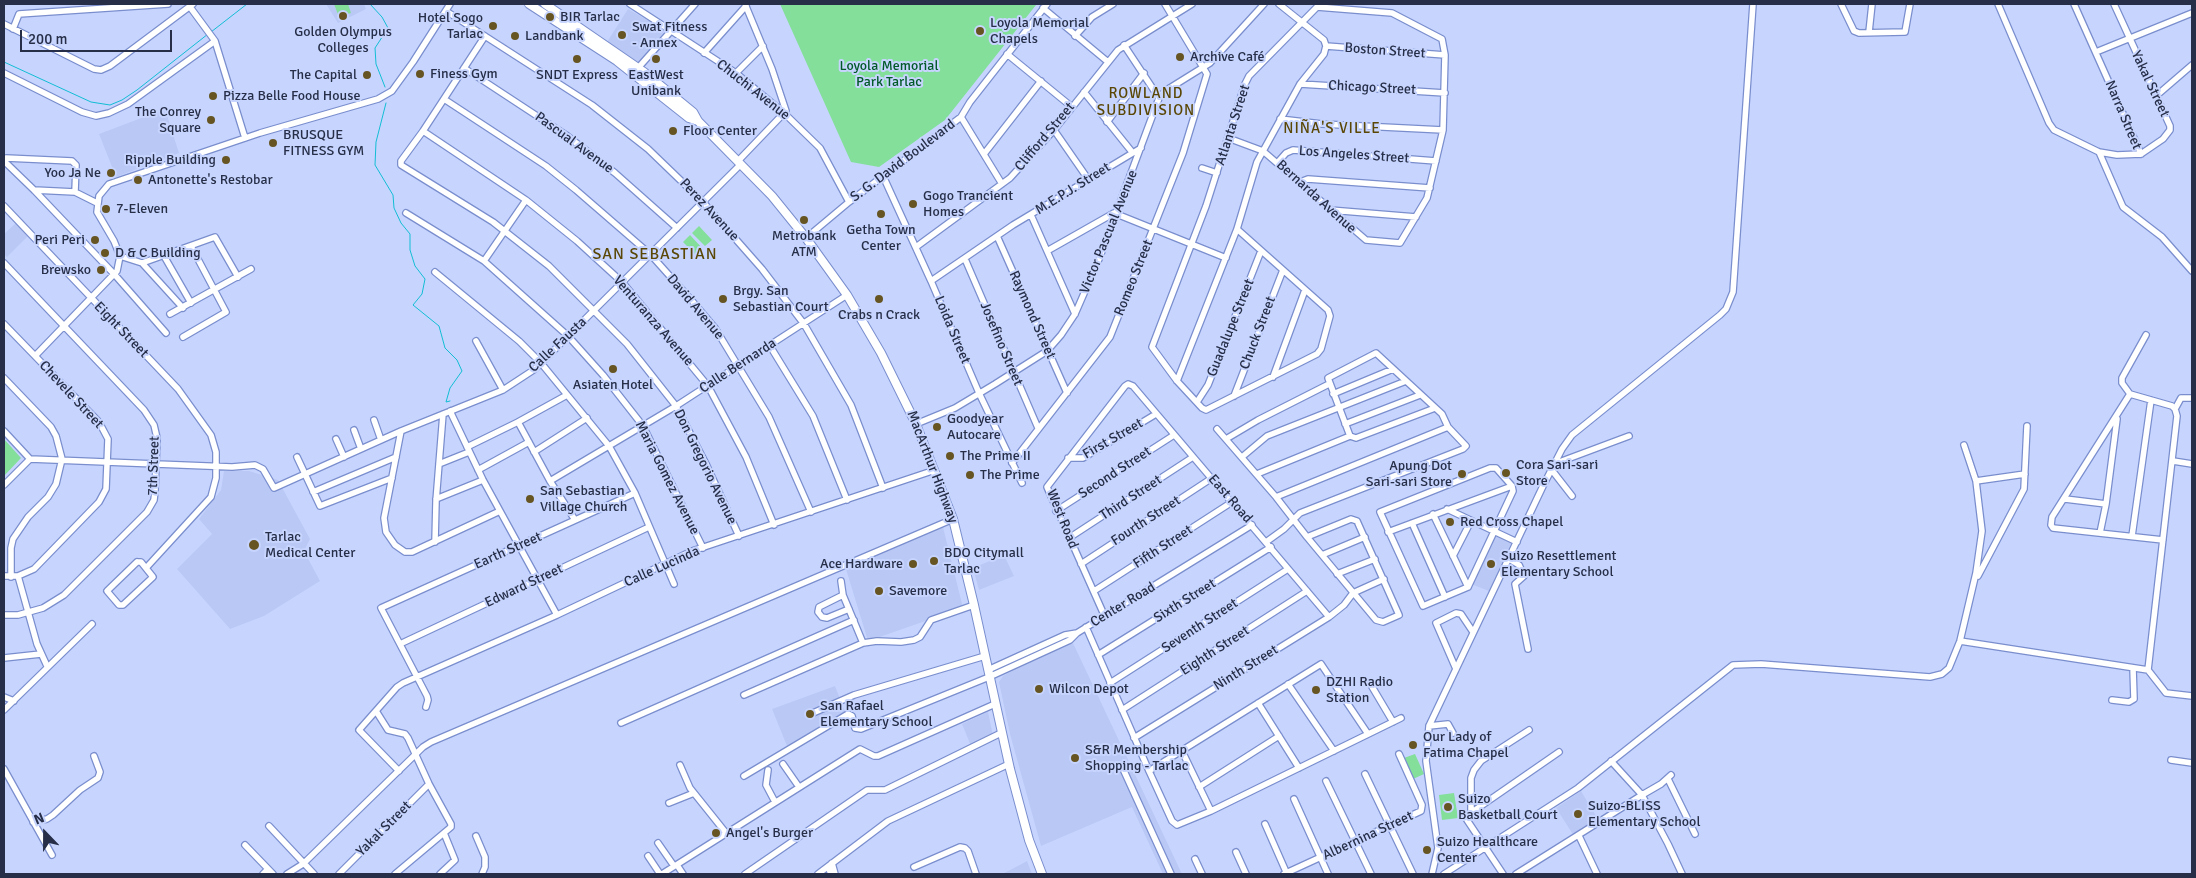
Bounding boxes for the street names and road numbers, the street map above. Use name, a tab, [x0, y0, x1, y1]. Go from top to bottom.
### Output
street label: Boston Street	[1344, 40, 1426, 62]
street label: Yakal Street	[2127, 48, 2173, 120]
street label: Chuchi Avenue	[713, 56, 793, 124]
street label: Chicago Street	[1328, 77, 1416, 99]
street label: Narra Street	[2101, 78, 2145, 152]
street label: Atlanta Street	[1212, 83, 1254, 167]
street label: Clifford Street	[1011, 99, 1079, 175]
street label: Pascual Avenue	[531, 109, 617, 177]
street label: S. G. David Boulevard	[847, 116, 959, 206]
street label: Los Angeles Street	[1298, 143, 1410, 167]
street label: Bernarda Avenue	[1273, 157, 1359, 237]
street label: M.E.P.J. Street	[1032, 159, 1114, 219]
street label: Victor Pascual Avenue	[1077, 168, 1141, 296]
street label: Perez Avenue	[676, 175, 742, 245]
street label: Romeo Street	[1111, 238, 1157, 318]
street label: Raymond Street	[1005, 268, 1059, 362]
street label: David Avenue	[663, 271, 727, 343]
street label: Venturanza Avenue	[609, 272, 697, 370]
street label: Guadalupe Street	[1204, 277, 1258, 379]
street label: Loida Street	[930, 294, 974, 366]
street label: Chuck Street	[1236, 294, 1280, 372]
street label: Eight Street	[90, 299, 152, 361]
street label: Josefino Street	[976, 300, 1026, 388]
street label: Calle Fausta	[526, 314, 590, 376]
street label: Calle Bernarda	[696, 335, 780, 397]
street label: Chevele Street	[35, 358, 107, 432]
street label: Don Gregorio Avenue	[670, 407, 740, 527]
street label: MacArthur Highway	[903, 409, 961, 525]
street label: First Street	[1080, 415, 1146, 463]
street label: Maria Gomez Avenue	[631, 418, 703, 538]
street label: 7th Street	[145, 436, 163, 496]
street label: Second Street	[1076, 443, 1154, 503]
street label: East Road	[1204, 471, 1256, 527]
street label: Third Street	[1097, 472, 1165, 524]
street label: West Road	[1043, 487, 1081, 551]
street label: Fourth Street	[1108, 492, 1184, 550]
street label: Fifth Street	[1130, 522, 1196, 572]
street label: Earth Street	[471, 529, 545, 573]
street label: Calle Lucinda	[622, 543, 702, 591]
street label: Edward Street	[482, 561, 566, 611]
street label: Sixth Street	[1151, 575, 1219, 627]
street label: Center Road	[1087, 579, 1159, 631]
street label: Seventh Street	[1159, 595, 1241, 657]
street label: Eighth Street	[1177, 622, 1253, 680]
street label: Ninth Street	[1211, 642, 1281, 694]
street label: Yakal Street	[353, 798, 415, 860]
street label: Albernina Street	[1320, 808, 1416, 864]

